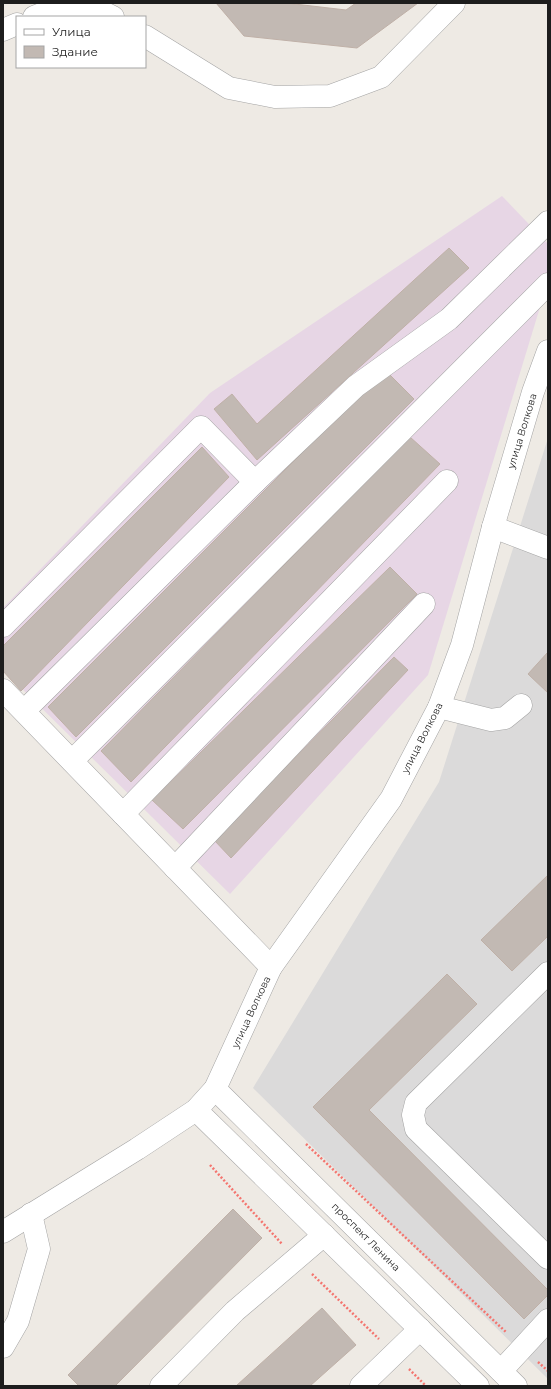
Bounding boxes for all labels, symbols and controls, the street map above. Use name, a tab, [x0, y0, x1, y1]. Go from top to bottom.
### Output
legend	[16, 16, 146, 68]
text: Улица	[52, 24, 91, 39]
text: Здание	[52, 44, 98, 59]
street label: улица Волкова	[504, 392, 540, 471]
street label: улица Волкова	[398, 700, 445, 777]
street label: улица Волкова	[228, 974, 273, 1051]
street label: проспект Ленина	[329, 1200, 403, 1274]

